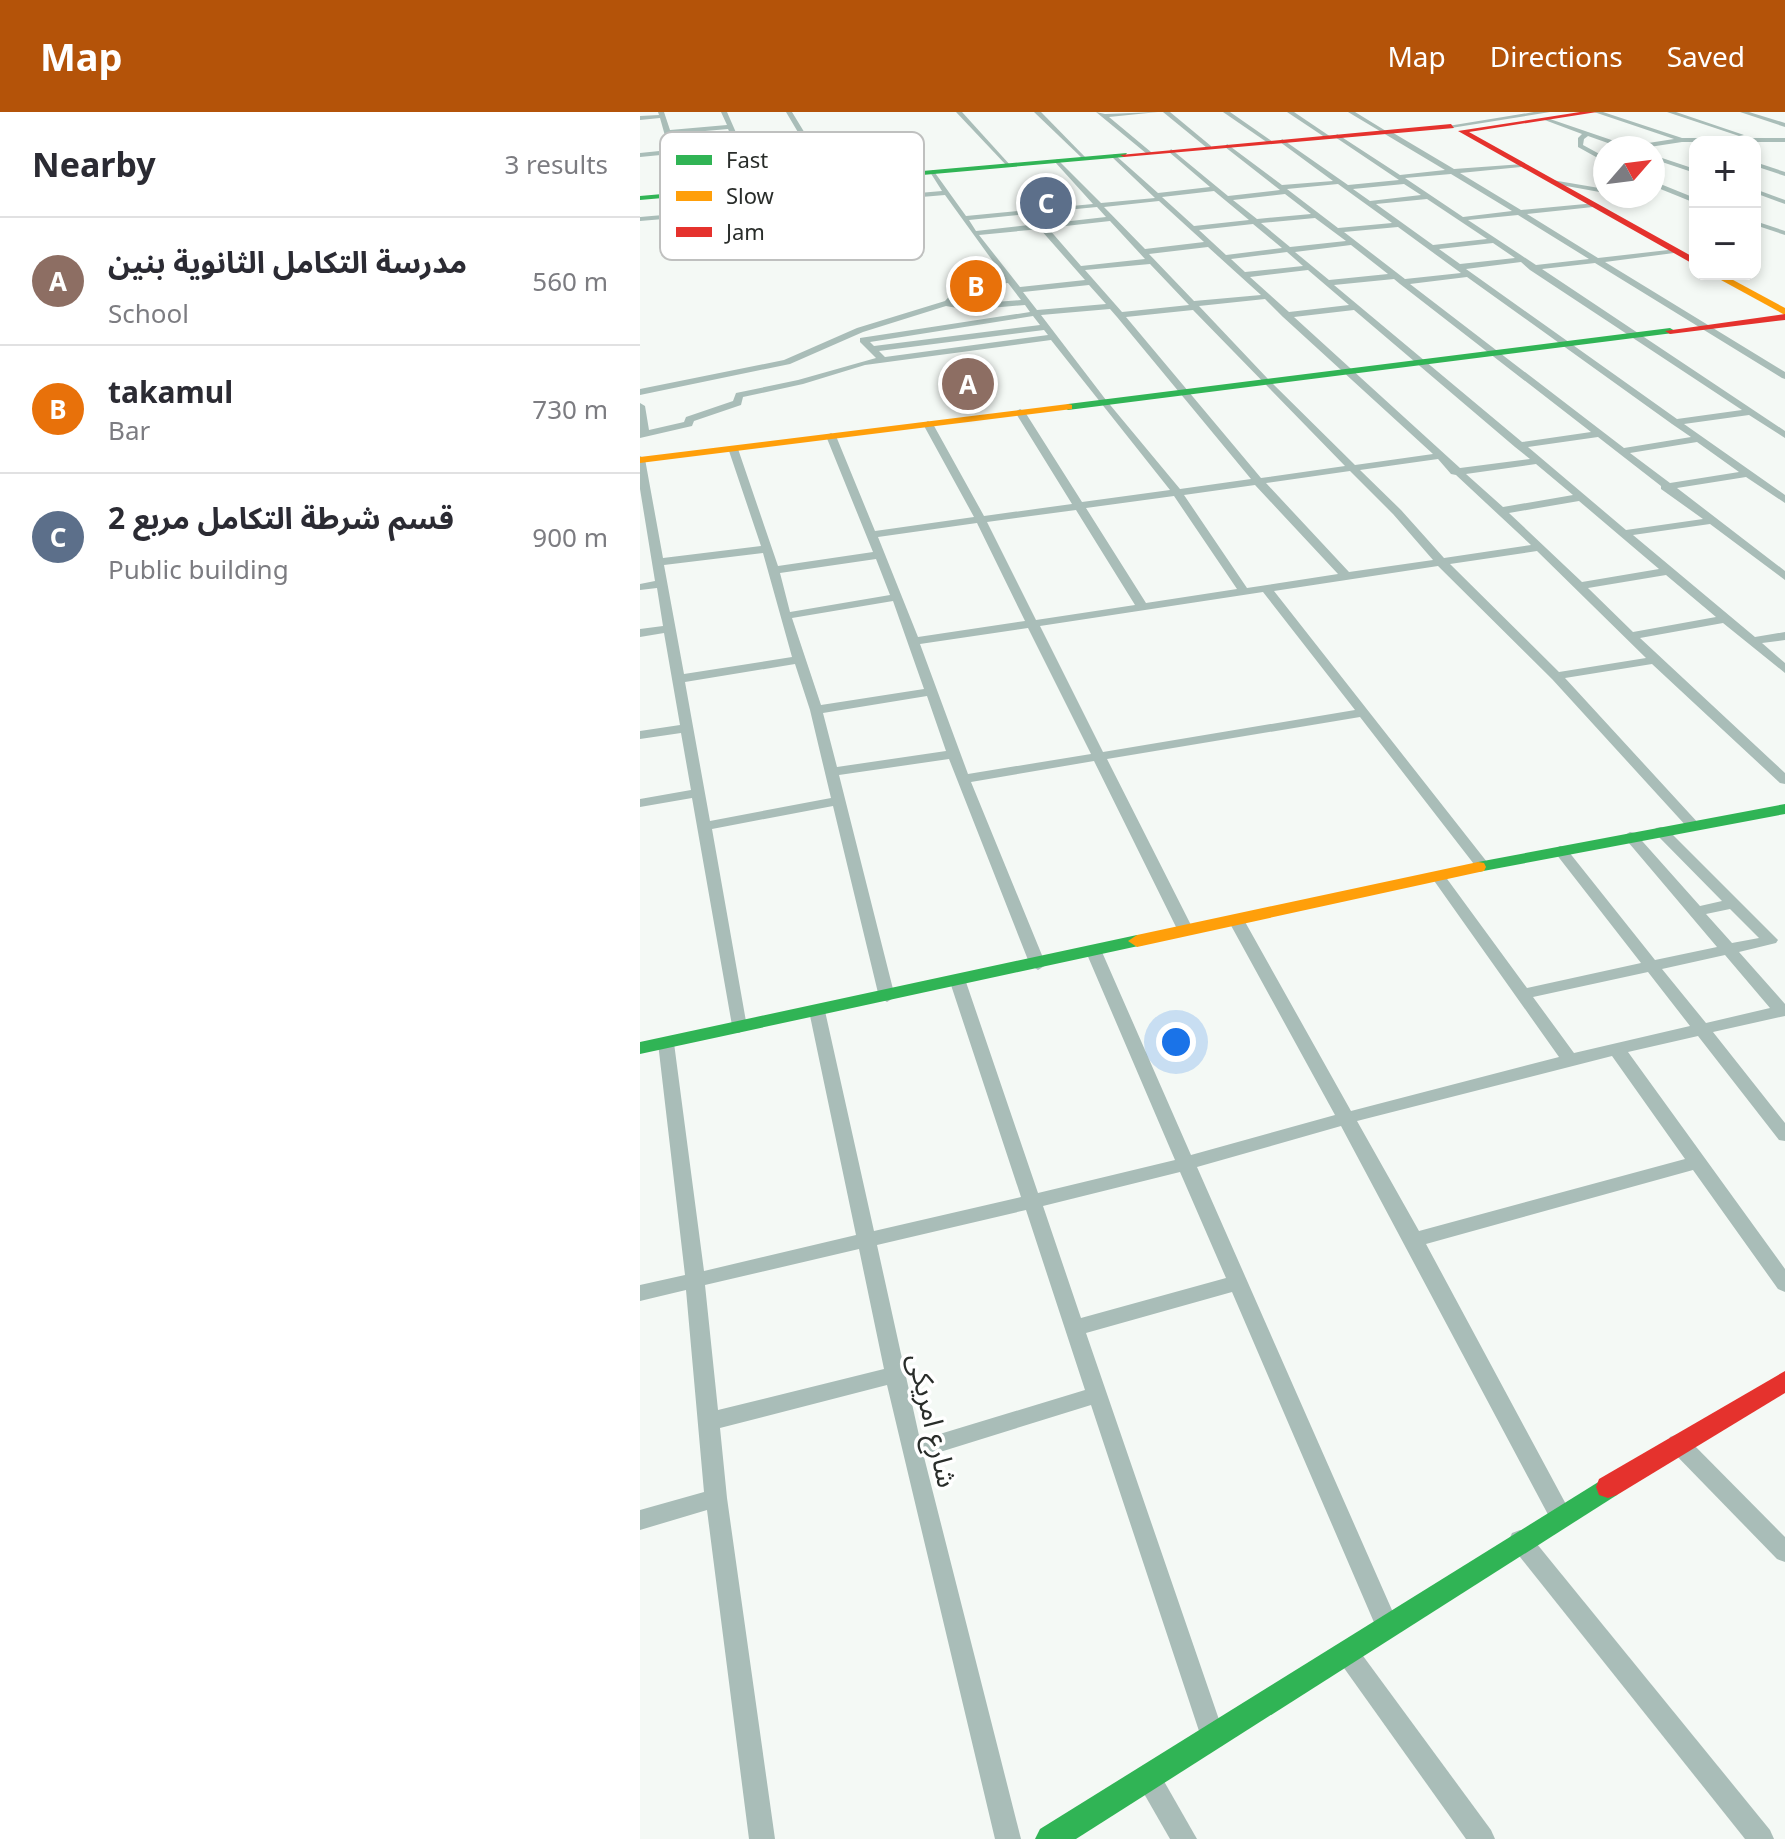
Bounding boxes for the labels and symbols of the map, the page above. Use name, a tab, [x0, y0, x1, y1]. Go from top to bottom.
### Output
legend	[660, 132, 924, 260]
north arrow	[1593, 136, 1665, 208]
text: Fast	[726, 144, 768, 174]
pin: C	[1020, 173, 1072, 233]
text: Slow	[726, 180, 775, 210]
text: Jam	[724, 216, 765, 246]
pin: B	[950, 256, 1002, 316]
pin: A	[942, 354, 994, 414]
your location	[1156, 1022, 1196, 1062]
street label: شارع امريكى	[897, 1349, 968, 1492]

